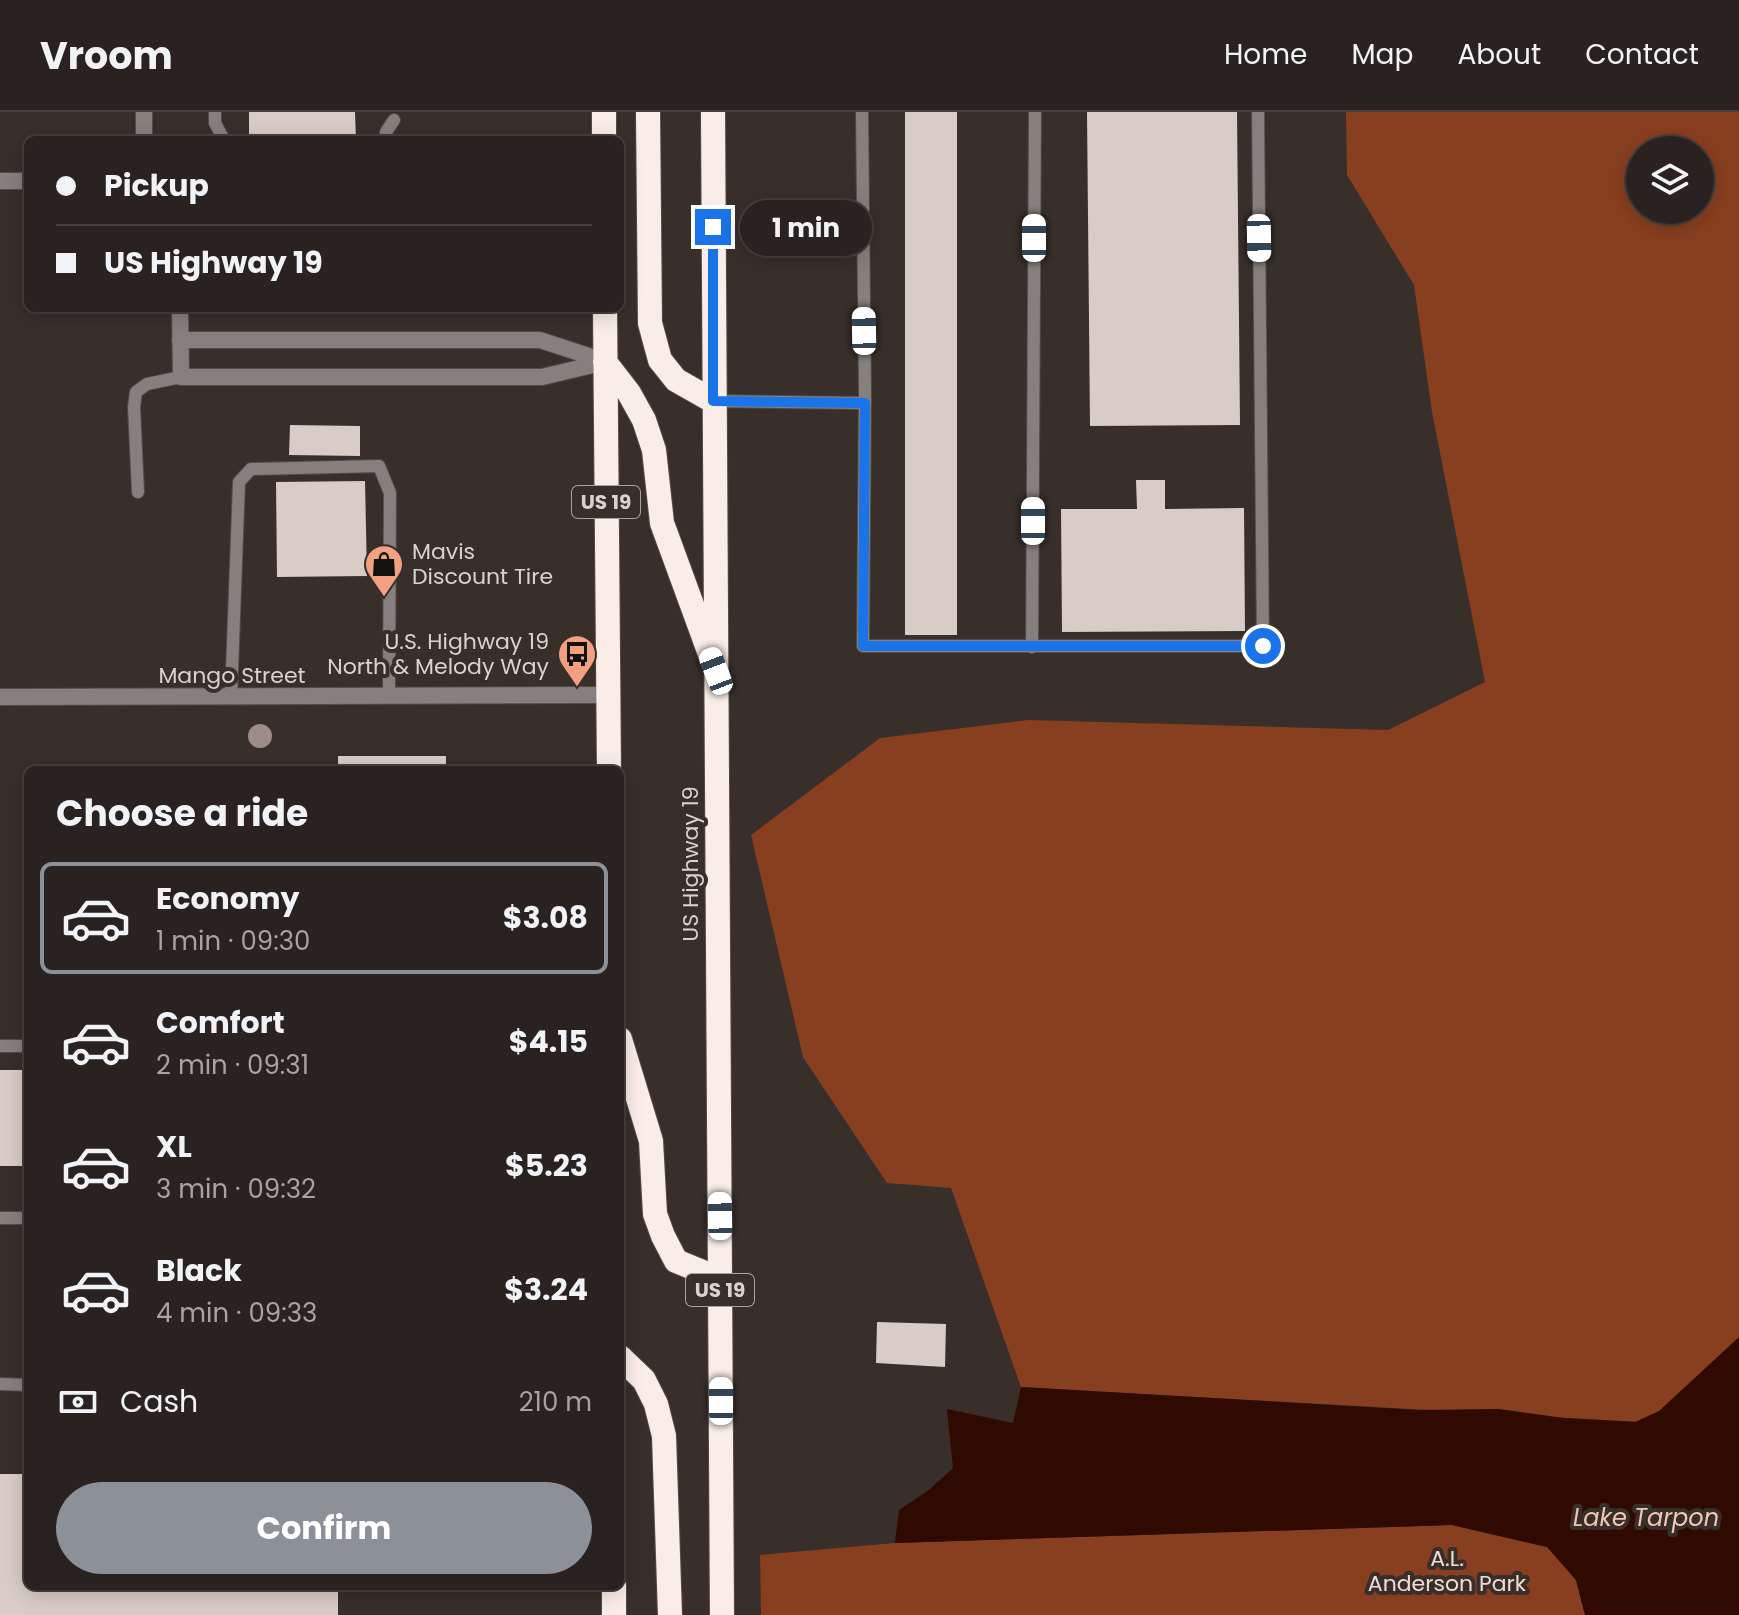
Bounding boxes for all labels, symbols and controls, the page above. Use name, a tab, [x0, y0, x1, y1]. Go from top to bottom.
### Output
text: Vroom	[40, 29, 173, 82]
text: Home	[1224, 35, 1307, 74]
text: Map	[1351, 35, 1413, 74]
text: About	[1457, 35, 1541, 74]
text: Contact	[1585, 35, 1699, 74]
map controls	[1626, 136, 1714, 224]
button: layers	[1626, 136, 1714, 224]
text: Pickup	[104, 164, 209, 207]
callout: 1 min	[741, 199, 873, 255]
route end	[695, 209, 731, 245]
text: 1 min	[772, 210, 840, 246]
car	[1022, 214, 1046, 262]
car	[1247, 214, 1271, 262]
text: US Highway 19	[104, 241, 323, 284]
car	[852, 307, 876, 355]
road number: US 19	[572, 486, 640, 518]
car	[1021, 497, 1045, 545]
place label: Mavis Discount Tire	[412, 536, 553, 592]
shop icon: Mavis Discount Tire	[363, 543, 405, 598]
place label: U.S. Highway 19 North & Melody Way	[327, 626, 550, 682]
route start	[1245, 628, 1281, 664]
bus stop icon: U.S. Highway 19 North & Melody Way	[556, 633, 598, 688]
car	[696, 644, 736, 698]
street label: Mango Street	[158, 660, 306, 691]
street label: US Highway 19	[675, 786, 706, 942]
text: Choose a ride	[56, 788, 308, 839]
text: Economy	[156, 877, 300, 920]
icon: car	[60, 882, 132, 954]
text: $3.08	[503, 896, 588, 939]
text: 1 min · 09:30	[156, 923, 310, 959]
text: Comfort	[156, 1001, 285, 1044]
icon: car	[60, 1006, 132, 1078]
text: $4.15	[509, 1020, 588, 1063]
text: 2 min · 09:31	[156, 1047, 309, 1083]
text: XL	[156, 1125, 192, 1168]
icon: car	[60, 1130, 132, 1202]
text: $5.23	[505, 1144, 588, 1187]
text: 3 min · 09:32	[156, 1171, 316, 1207]
car	[708, 1192, 732, 1240]
text: Black	[156, 1249, 242, 1292]
icon: car	[60, 1254, 132, 1326]
text: $3.24	[504, 1268, 588, 1311]
road number: US 19	[686, 1274, 754, 1306]
text: 4 min · 09:33	[156, 1295, 317, 1331]
car	[709, 1377, 733, 1425]
icon: cash	[56, 1380, 100, 1424]
text: Cash	[120, 1380, 198, 1423]
text: 210 m	[519, 1384, 592, 1420]
button: Confirm	[56, 1482, 592, 1574]
water label: Lake Tarpon	[1573, 1501, 1719, 1534]
park label: A.L. Anderson Park	[1368, 1543, 1527, 1599]

